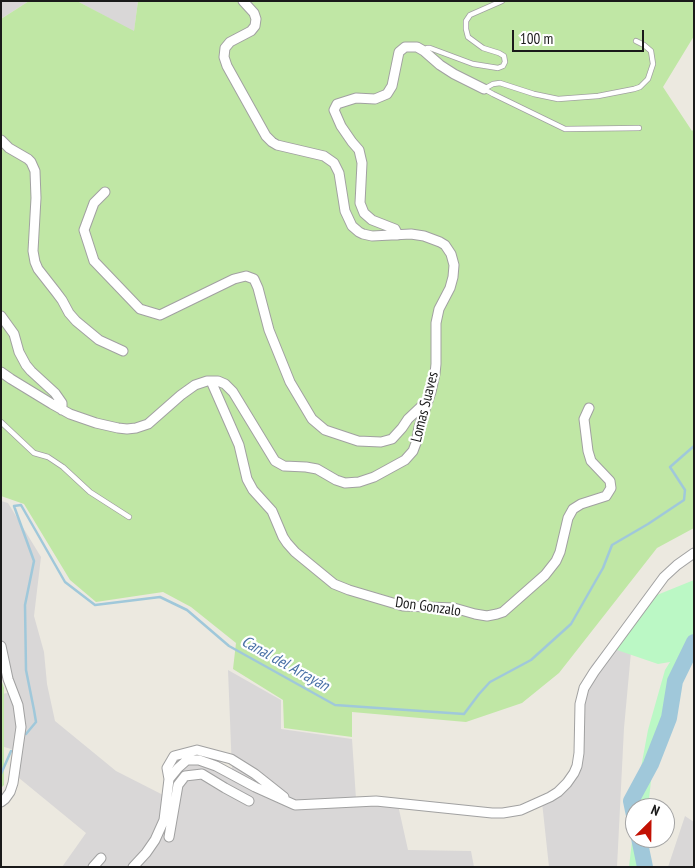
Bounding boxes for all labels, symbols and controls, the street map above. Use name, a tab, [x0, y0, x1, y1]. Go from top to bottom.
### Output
scale bar	[515, 20, 648, 52]
text: 100 m	[520, 29, 553, 48]
street label: Lomas Suaves	[408, 370, 442, 444]
street label: Don Gonzalo	[394, 593, 462, 621]
water label: Canal del Arrayán	[238, 632, 332, 696]
north arrow	[625, 798, 675, 848]
text: N	[648, 800, 662, 820]

